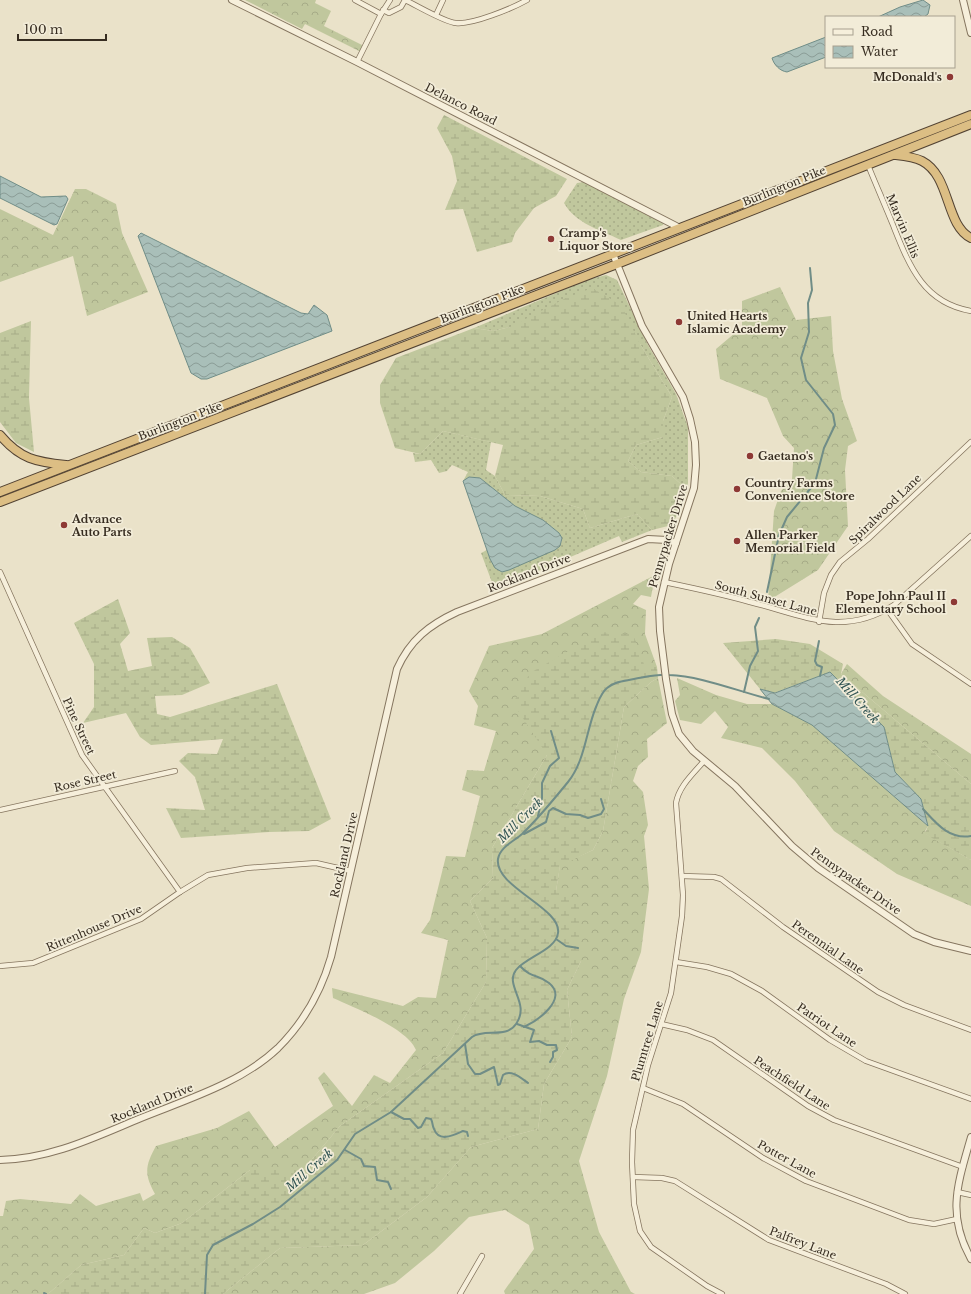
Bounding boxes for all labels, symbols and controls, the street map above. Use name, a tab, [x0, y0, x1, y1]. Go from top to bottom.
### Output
scale bar	[18, 16, 106, 42]
legend	[825, 16, 955, 68]
text: 100 m	[24, 22, 63, 37]
text: Road	[861, 24, 893, 39]
text: Water	[860, 44, 898, 59]
place label: McDonald's	[873, 70, 942, 84]
marker: McDonald's	[945, 72, 955, 82]
street label: Delanco Road	[423, 80, 500, 128]
street label: Burlington Pike	[740, 163, 828, 209]
street label: Marvin Ellis	[883, 192, 923, 260]
place label: Cramp's Liquor Store	[559, 226, 633, 253]
marker: Cramp's Liquor Store	[546, 234, 556, 244]
street label: Burlington Pike	[438, 282, 526, 326]
place label: United Hearts Islamic Academy	[687, 309, 787, 336]
marker: United Hearts Islamic Academy	[674, 317, 684, 327]
street label: Burlington Pike	[136, 399, 224, 443]
place label: Gaetano's	[758, 449, 813, 463]
marker: Gaetano's	[745, 451, 755, 461]
street label: Spiralwood Lane	[846, 471, 924, 547]
place label: Country Farms Convenience Store	[745, 476, 855, 503]
street label: Pennypacker Drive	[646, 483, 690, 589]
marker: Country Farms Convenience Store	[732, 484, 742, 494]
place label: Advance Auto Parts	[71, 512, 132, 539]
marker: Advance Auto Parts	[59, 520, 69, 530]
place label: Allen Parker Memorial Field	[744, 528, 836, 555]
marker: Allen Parker Memorial Field	[732, 536, 742, 546]
street label: Rockland Drive	[486, 551, 572, 595]
street label: South Sunset Lane	[713, 578, 819, 618]
place label: Pope John Paul II Elementary School	[835, 589, 946, 616]
marker: Pope John Paul II Elementary School	[949, 597, 959, 607]
water label: Mill Creek	[832, 673, 883, 726]
street label: Pine Street	[60, 695, 99, 758]
street label: Rose Street	[53, 767, 118, 795]
water label: Mill Creek	[494, 794, 546, 846]
street label: Rockland Drive	[327, 811, 361, 899]
street label: Pennypacker Drive	[808, 845, 904, 917]
street label: Rittenhouse Drive	[44, 902, 144, 954]
street label: Perennial Lane	[789, 917, 867, 977]
street label: Plumtree Lane	[628, 999, 666, 1083]
street label: Patriot Lane	[794, 1000, 860, 1050]
street label: Peachfield Lane	[751, 1053, 833, 1113]
street label: Rockland Drive	[109, 1080, 195, 1126]
street label: Potter Lane	[755, 1137, 819, 1181]
water label: Mill Creek	[282, 1145, 336, 1195]
street label: Palfrey Lane	[767, 1224, 839, 1262]

